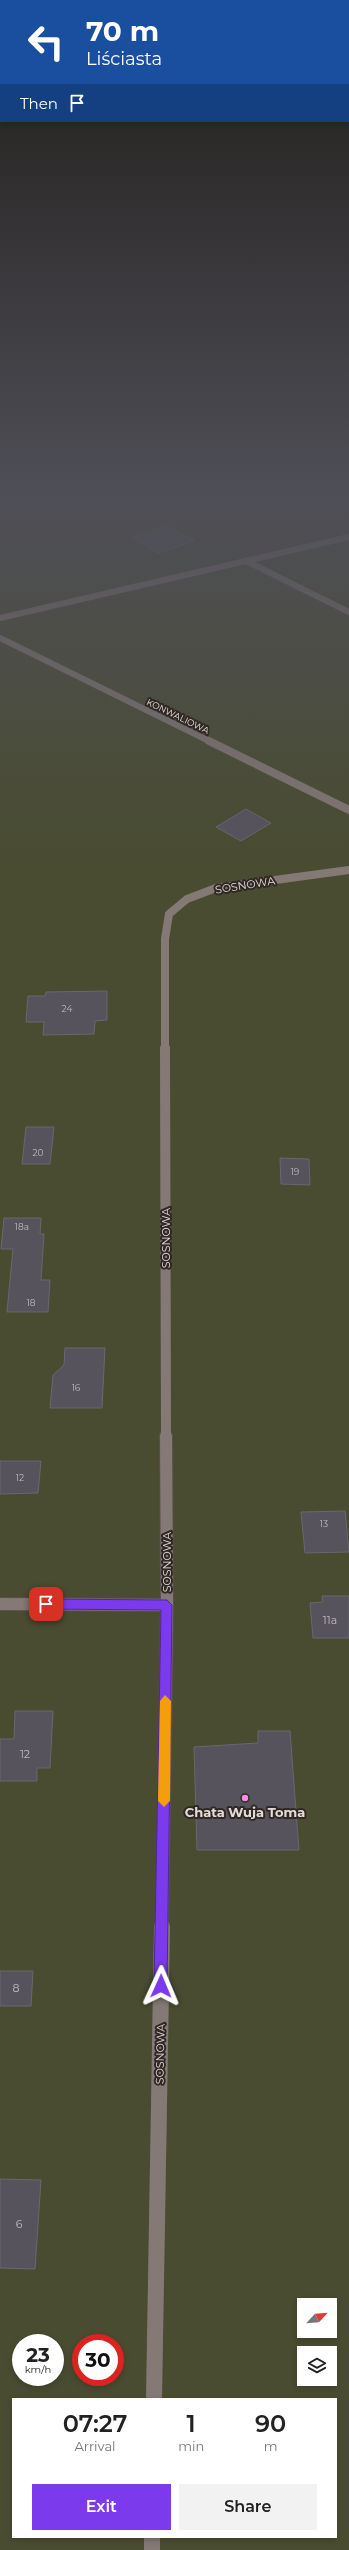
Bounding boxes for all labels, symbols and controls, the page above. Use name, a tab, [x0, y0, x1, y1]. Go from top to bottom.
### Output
text: 70 m	[86, 14, 159, 48]
icon: left	[20, 16, 72, 68]
text: Liściasta	[86, 48, 162, 70]
icon: arrive	[66, 92, 88, 114]
text: Then	[20, 94, 58, 113]
street label: KONWALIOWA	[145, 696, 212, 736]
street label: SOSNOWA	[214, 873, 276, 897]
house number: 24	[62, 1003, 72, 1014]
house number: 20	[32, 1147, 44, 1158]
house number: 19	[291, 1166, 300, 1177]
street label: SOSNOWA	[159, 1208, 173, 1268]
house number: 18a	[15, 1221, 29, 1232]
house number: 18	[27, 1297, 36, 1308]
house number: 16	[72, 1382, 81, 1393]
house number: 12	[16, 1472, 24, 1483]
house number: 13	[320, 1518, 328, 1529]
street label: SOSNOWA	[160, 1532, 174, 1592]
pin	[29, 1587, 63, 1621]
icon: arrive	[35, 1593, 57, 1615]
house number: 11a	[323, 1613, 337, 1627]
house number: 12	[20, 1747, 30, 1761]
marker: Chata Wuja Toma	[240, 1793, 250, 1803]
place label: Chata Wuja Toma	[185, 1804, 305, 1820]
position arrow	[140, 1965, 182, 2007]
house number: 8	[12, 1981, 20, 1995]
street label: SOSNOWA	[152, 2024, 168, 2084]
house number: 6	[16, 2217, 23, 2231]
north arrow	[297, 2298, 337, 2338]
map controls	[297, 2298, 337, 2386]
speed limit sign: 30	[72, 2334, 124, 2386]
text: 23	[26, 2343, 50, 2367]
button: layers	[297, 2346, 337, 2386]
text: km/h	[25, 2363, 51, 2376]
text: 07:27	[63, 2409, 127, 2438]
text: 1	[187, 2409, 196, 2438]
text: 90	[255, 2409, 286, 2438]
text: Arrival	[75, 2438, 116, 2454]
text: min	[178, 2438, 204, 2454]
text: m	[264, 2438, 277, 2454]
button: Exit	[32, 2484, 171, 2530]
button: Share	[179, 2484, 317, 2530]

